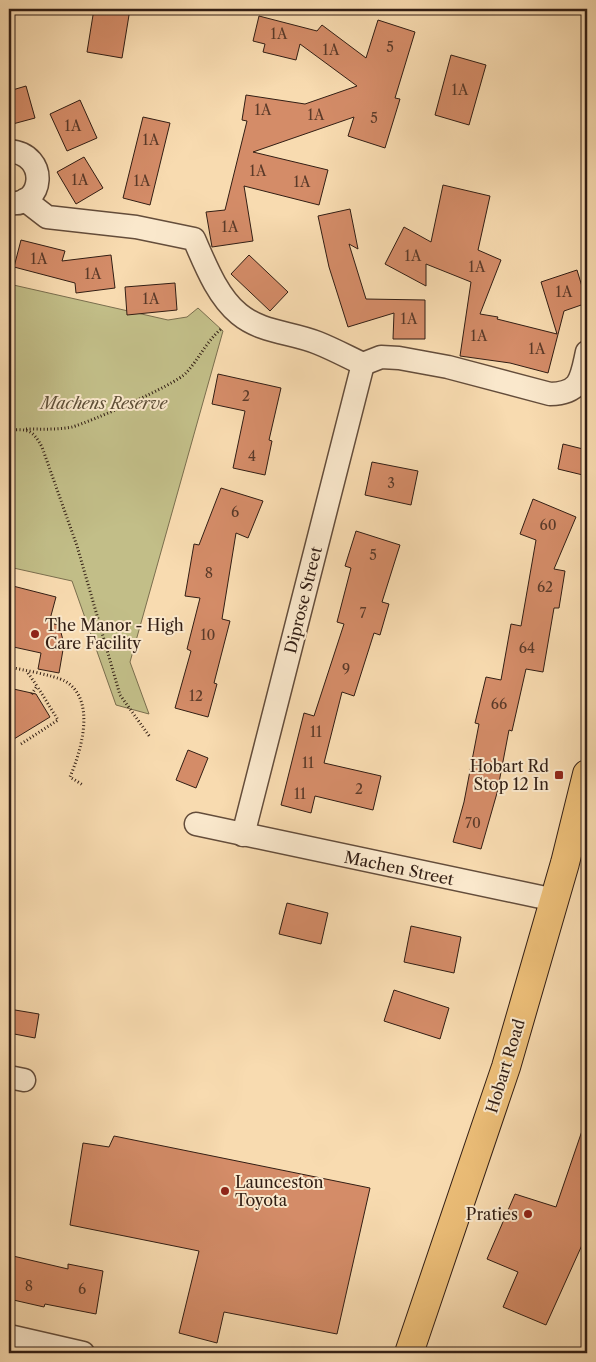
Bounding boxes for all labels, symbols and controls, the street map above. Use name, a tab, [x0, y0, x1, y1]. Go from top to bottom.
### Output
house number: 1A	[271, 25, 288, 43]
house number: 5	[386, 38, 394, 56]
house number: 1A	[323, 41, 340, 59]
house number: 1A	[452, 81, 469, 99]
house number: 1A	[255, 101, 272, 119]
house number: 1A	[308, 106, 325, 124]
house number: 5	[370, 109, 378, 127]
house number: 1A	[65, 117, 82, 135]
house number: 1A	[143, 131, 160, 149]
house number: 1A	[250, 162, 267, 180]
house number: 1A	[72, 171, 89, 189]
house number: 1A	[134, 172, 151, 190]
house number: 1A	[294, 173, 311, 191]
house number: 1A	[222, 218, 239, 236]
house number: 1A	[405, 247, 422, 265]
house number: 1A	[31, 250, 48, 268]
house number: 1A	[469, 258, 486, 276]
house number: 1A	[85, 265, 102, 283]
house number: 1A	[556, 283, 573, 301]
house number: 1A	[143, 290, 160, 308]
house number: 1A	[401, 310, 418, 328]
house number: 1A	[471, 327, 488, 345]
house number: 1A	[529, 340, 546, 358]
house number: 2	[242, 387, 250, 405]
park label: Machens Reserve	[39, 393, 169, 413]
house number: 4	[248, 447, 256, 465]
house number: 3	[387, 474, 395, 492]
house number: 6	[231, 503, 239, 521]
house number: 60	[539, 516, 557, 534]
street label: Diprose Street	[280, 544, 326, 656]
house number: 5	[369, 546, 377, 564]
house number: 8	[205, 564, 213, 582]
house number: 62	[537, 578, 553, 596]
house number: 7	[360, 604, 367, 622]
place label: The Manor - High Care Facility	[45, 615, 184, 653]
house number: 10	[201, 626, 215, 644]
marker: The Manor - High Care Facility	[29, 628, 41, 640]
house number: 64	[519, 639, 535, 657]
house number: 9	[342, 660, 350, 678]
house number: 12	[189, 687, 203, 705]
house number: 66	[491, 695, 507, 713]
house number: 11	[310, 723, 322, 741]
house number: 11	[302, 754, 314, 772]
place label: Hobart Rd Stop 12 In	[470, 756, 549, 794]
marker: Hobart Rd Stop 12 In	[553, 769, 565, 781]
house number: 2	[355, 780, 363, 798]
house number: 11	[294, 785, 306, 803]
house number: 70	[465, 814, 481, 832]
street label: Machen Street	[342, 847, 456, 889]
street label: Hobart Road	[481, 1016, 529, 1116]
place label: Launceston Toyota	[235, 1172, 324, 1210]
marker: Launceston Toyota	[219, 1185, 231, 1197]
place label: Praties	[466, 1204, 518, 1224]
marker: Praties	[522, 1208, 534, 1220]
house number: 8	[25, 1277, 33, 1295]
house number: 6	[78, 1280, 86, 1298]

